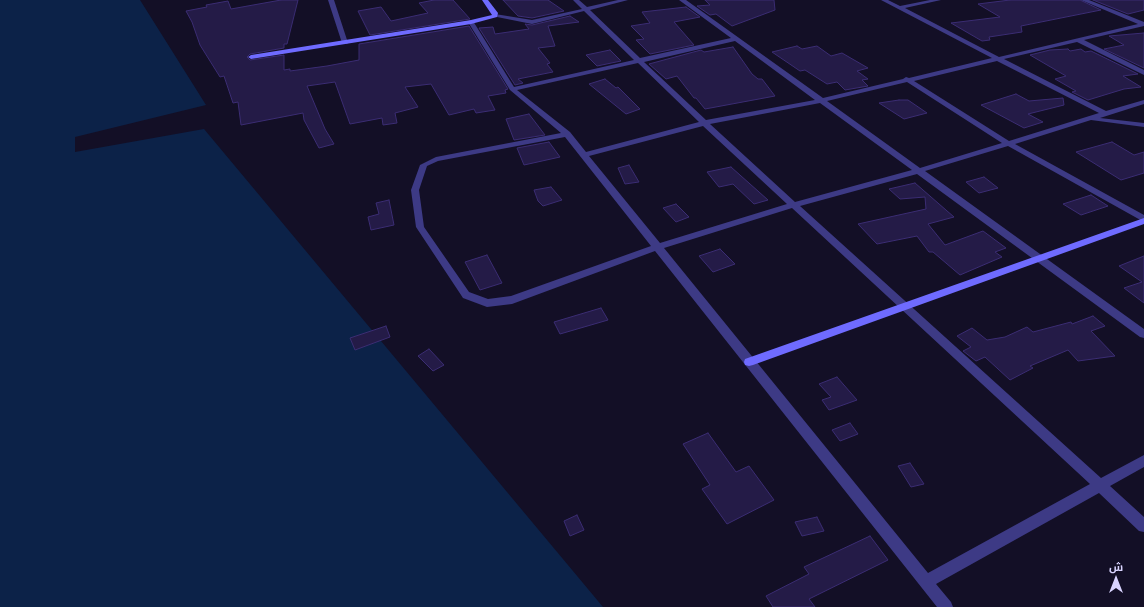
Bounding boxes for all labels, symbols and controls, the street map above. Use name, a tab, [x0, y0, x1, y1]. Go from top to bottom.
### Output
north arrow	[1096, 559, 1136, 599]
text: ش	[1109, 559, 1123, 574]

